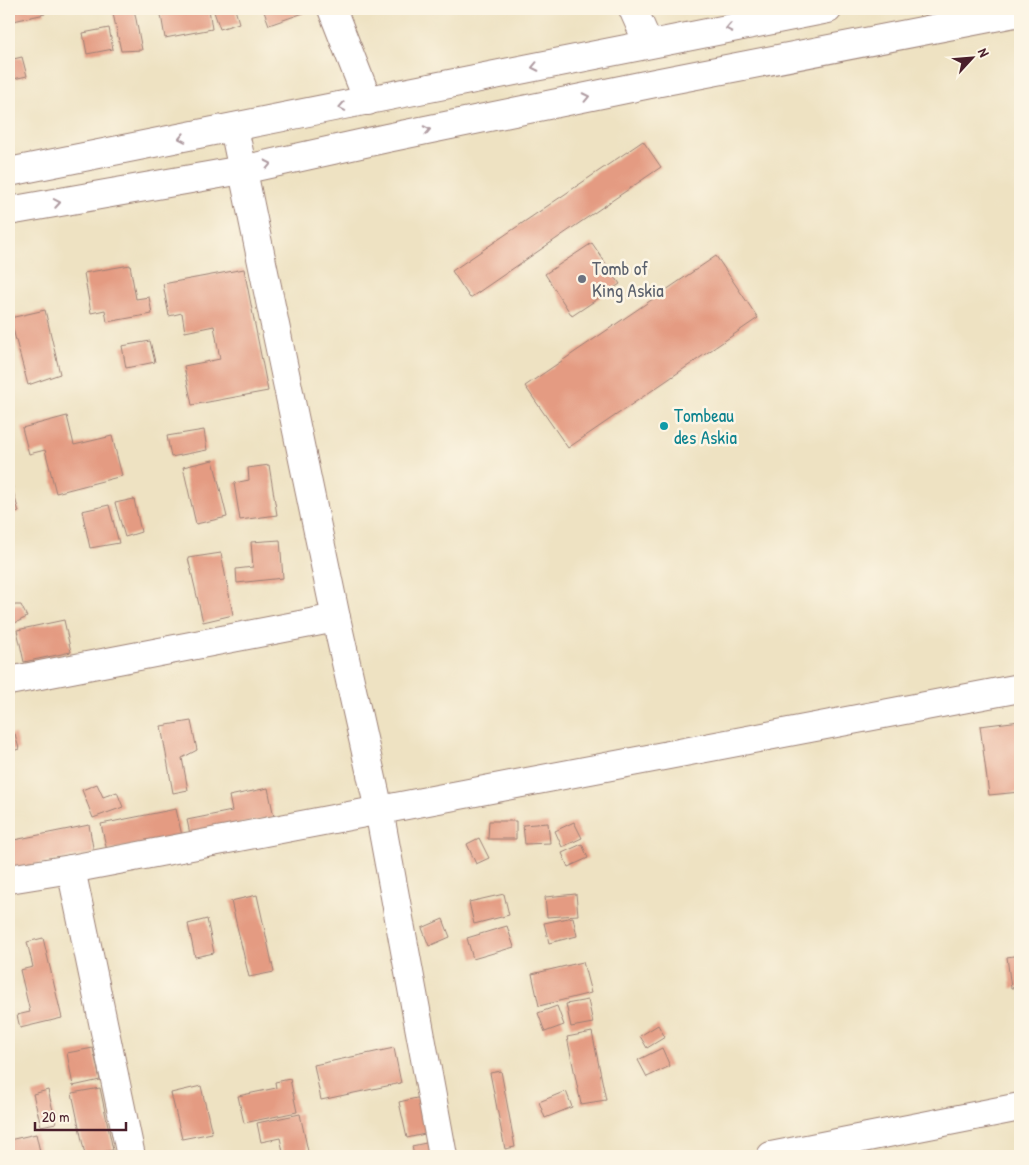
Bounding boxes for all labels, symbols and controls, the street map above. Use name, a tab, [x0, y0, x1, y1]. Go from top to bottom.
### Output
one-way arrow	[724, 22, 733, 32]
north arrow	[946, 32, 996, 82]
text: N	[974, 45, 995, 60]
one-way arrow	[531, 61, 539, 71]
one-way arrow	[582, 92, 591, 103]
one-way arrow	[337, 101, 346, 111]
one-way arrow	[423, 125, 431, 135]
one-way arrow	[178, 132, 187, 143]
one-way arrow	[264, 159, 273, 170]
one-way arrow	[52, 198, 61, 208]
place label: Tomb of King Askia	[592, 255, 664, 303]
marker: Tomb of King Askia	[576, 273, 588, 285]
place label: Tombeau des Askia	[674, 402, 737, 450]
marker: Tombeau des Askia	[658, 420, 670, 432]
scale bar	[35, 1100, 126, 1132]
text: 20 m	[42, 1106, 69, 1127]

